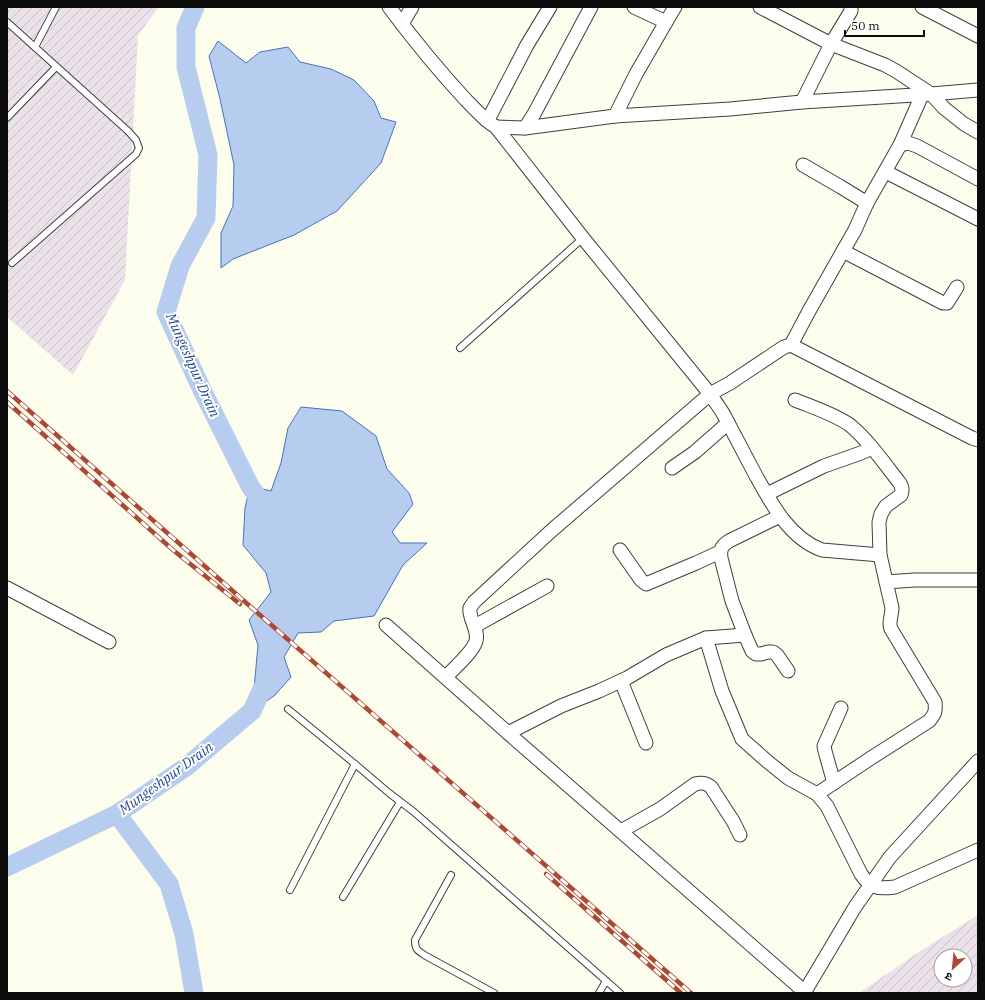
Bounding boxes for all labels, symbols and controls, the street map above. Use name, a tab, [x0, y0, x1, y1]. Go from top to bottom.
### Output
scale bar	[845, 12, 924, 38]
text: 50 m	[851, 18, 880, 33]
water label: Mungeshpur Drain	[162, 309, 224, 420]
water label: Mungeshpur Drain	[115, 738, 217, 819]
north arrow	[933, 948, 973, 988]
text: उ	[942, 969, 955, 985]

